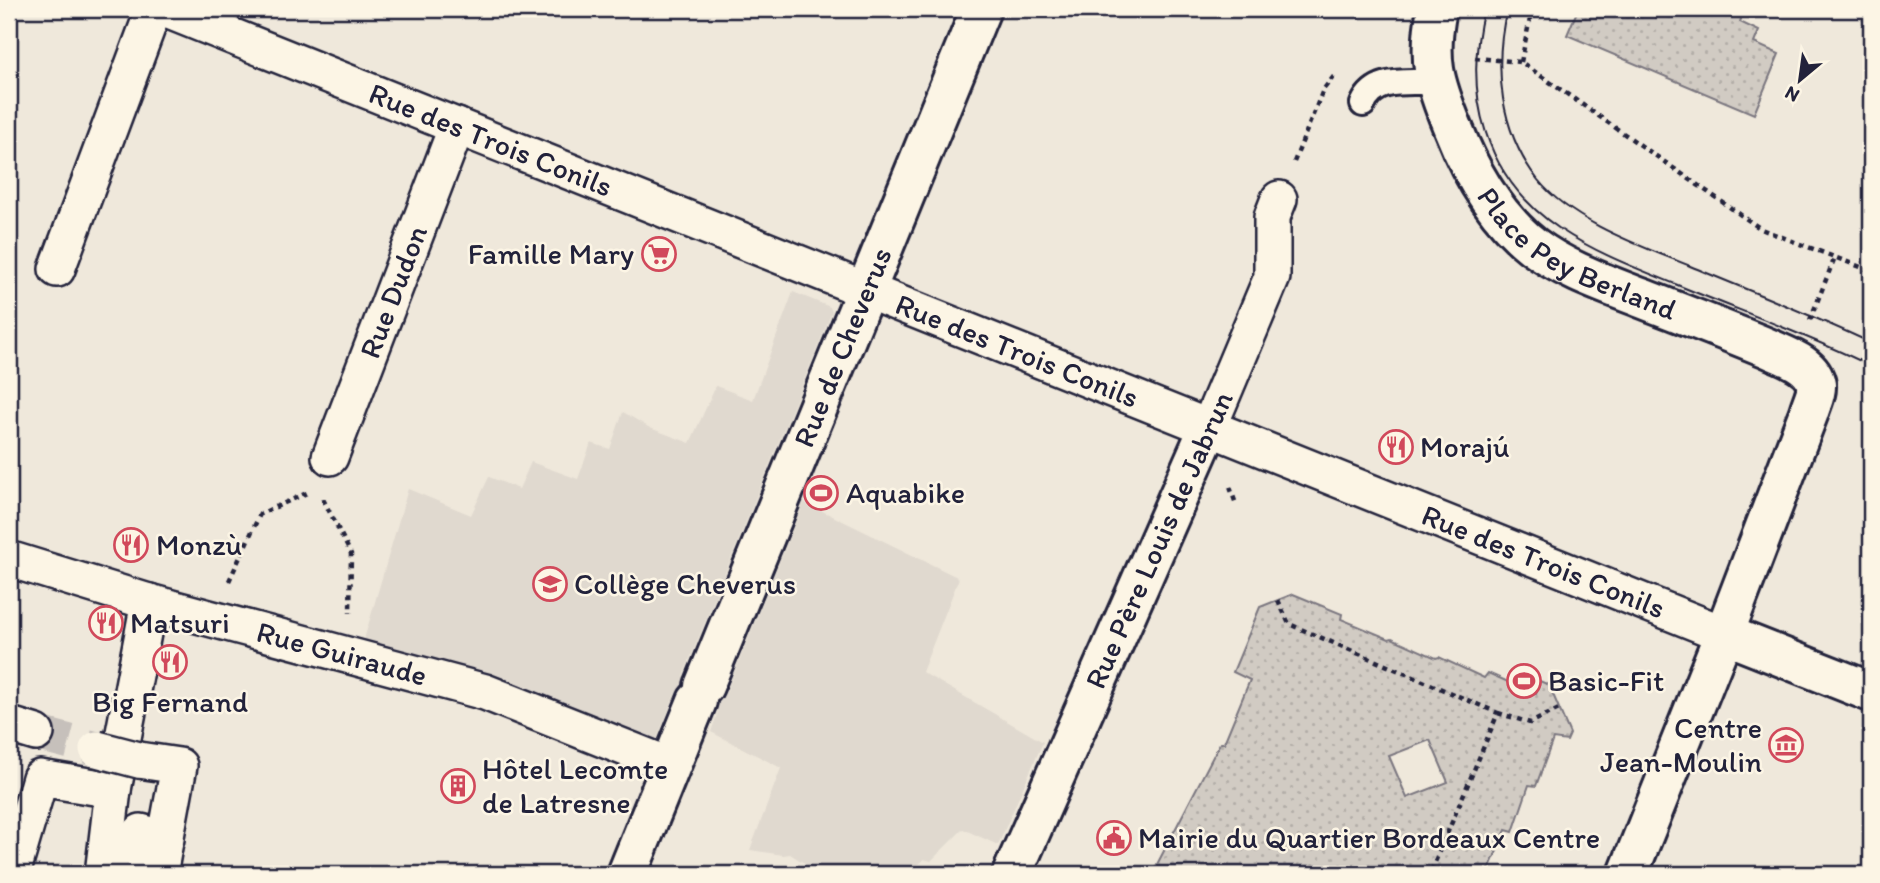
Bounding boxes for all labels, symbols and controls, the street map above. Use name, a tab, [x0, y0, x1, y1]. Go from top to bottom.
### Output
north arrow	[1764, 46, 1834, 116]
street label: Rue des Trois Conils	[364, 74, 618, 205]
text: N	[1781, 81, 1803, 108]
street label: Place Pey Berland	[1469, 180, 1682, 328]
street label: Rue Dudon	[351, 220, 435, 363]
place label: Famille Mary	[468, 235, 634, 272]
supermarket icon: Famille Mary	[640, 235, 678, 273]
street label: Rue de Cheverus	[785, 242, 900, 452]
street label: Rue des Trois Conils	[890, 285, 1144, 416]
street label: Rue Père Louis de Jabrun	[1076, 385, 1241, 694]
restaurant icon: Morajú	[1377, 428, 1415, 466]
place label: Morajú	[1420, 428, 1510, 465]
sports icon: Aquabike	[802, 474, 840, 512]
place label: Aquabike	[846, 474, 965, 511]
street label: Rue des Trois Conils	[1417, 496, 1671, 626]
restaurant icon: Monzù	[112, 526, 150, 564]
place label: Monzù	[156, 526, 242, 563]
school or university icon: Collège Cheverus	[531, 565, 569, 603]
place label: Collège Cheverus	[574, 565, 796, 602]
restaurant icon: Matsuri	[87, 604, 125, 642]
place label: Matsuri	[130, 604, 230, 641]
street label: Rue Guiraude	[253, 613, 431, 694]
restaurant icon: Big Fernand	[151, 643, 189, 681]
sports icon: Basic-Fit	[1505, 662, 1543, 700]
place label: Basic-Fit	[1548, 662, 1664, 699]
place label: Big Fernand	[92, 683, 248, 720]
place label: Centre Jean-Moulin	[1600, 709, 1762, 780]
museum icon: Centre Jean-Moulin	[1767, 726, 1805, 764]
place label: Hôtel Lecomte de Latresne	[482, 750, 668, 821]
building icon: Hôtel Lecomte de Latresne	[439, 767, 477, 805]
public building icon: Mairie du Quartier Bordeaux Centre	[1095, 819, 1133, 857]
place label: Mairie du Quartier Bordeaux Centre	[1138, 819, 1600, 856]

